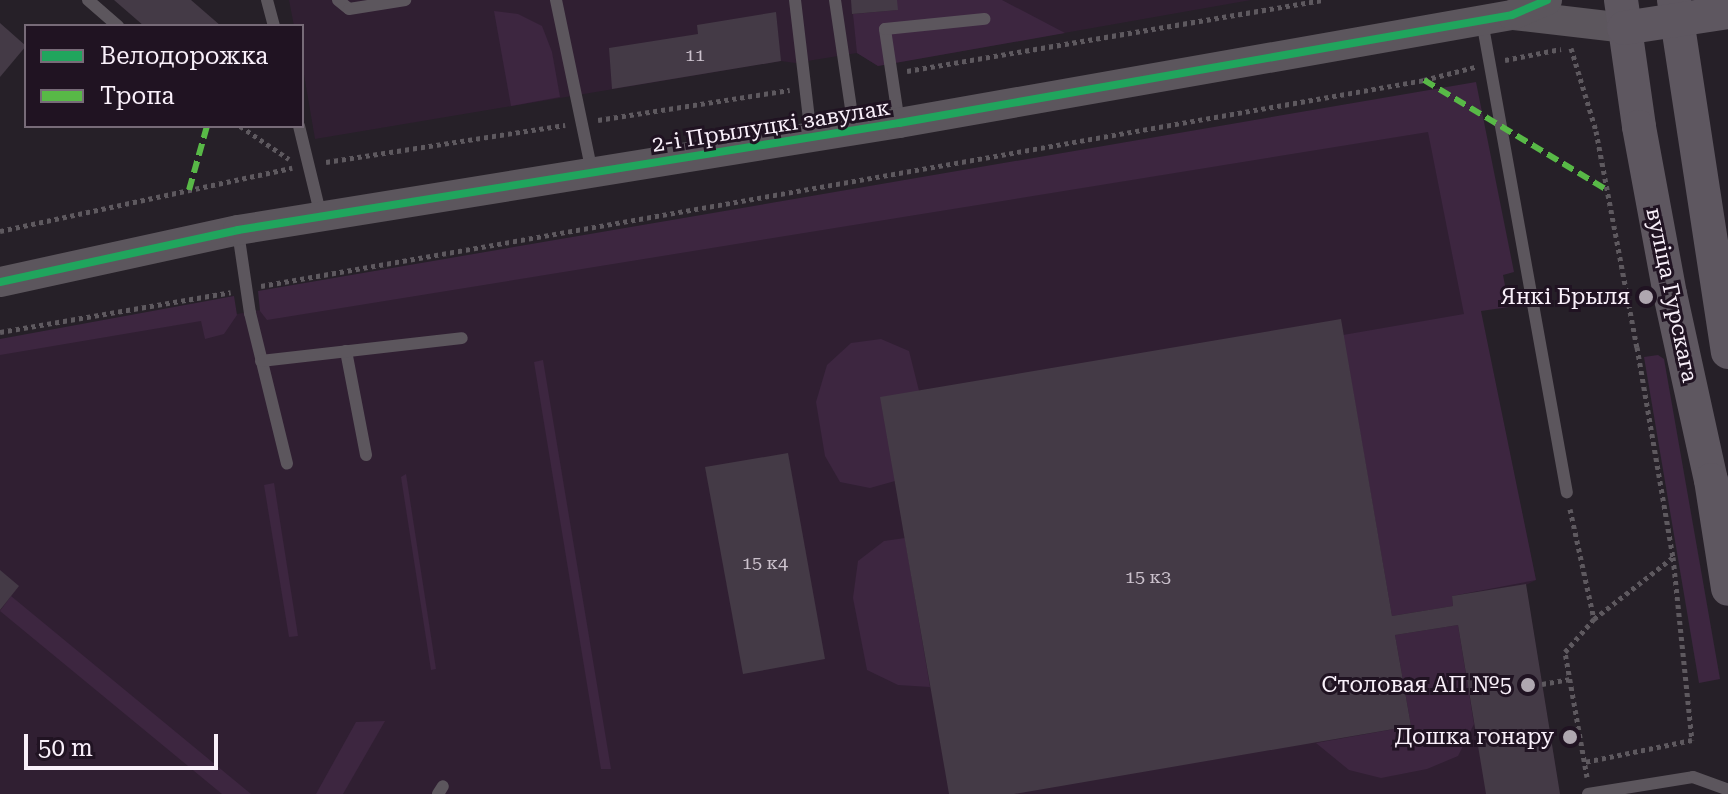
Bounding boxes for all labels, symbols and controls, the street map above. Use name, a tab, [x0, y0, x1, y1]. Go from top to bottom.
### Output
legend	[24, 24, 304, 128]
text: Велодорожка	[100, 42, 268, 70]
house number: 11	[685, 44, 705, 66]
text: Тропа	[100, 82, 175, 110]
street label: 2-і Прылуцкі завулак	[650, 94, 892, 158]
street label: вуліца Гурскага	[1641, 205, 1703, 385]
place label: Янкі Брыля	[1501, 284, 1630, 310]
marker: Янкі Брыля	[1637, 288, 1655, 306]
house number: 15 к4	[742, 552, 788, 574]
house number: 15 к3	[1125, 566, 1171, 588]
place label: Столовая АП №5	[1321, 672, 1512, 698]
marker: Столовая АП №5	[1519, 676, 1537, 694]
scale bar	[28, 718, 222, 768]
place label: Дошка гонару	[1395, 724, 1554, 750]
marker: Дошка гонару	[1561, 728, 1579, 746]
text: 50 m	[38, 734, 93, 762]

